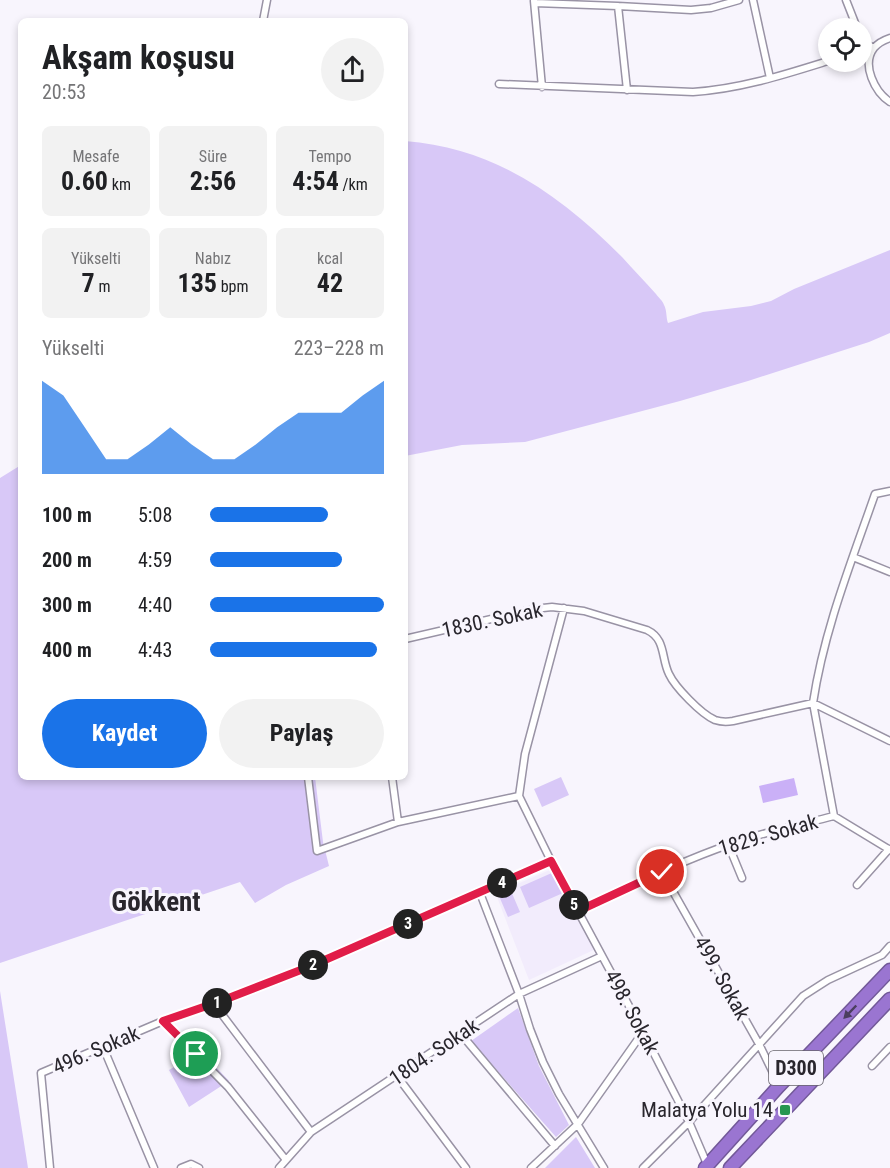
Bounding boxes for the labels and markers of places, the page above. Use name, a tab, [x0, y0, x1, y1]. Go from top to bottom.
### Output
pin	[636, 846, 687, 897]
pin: 4	[487, 868, 517, 898]
pin: 5	[559, 890, 589, 920]
pin: 3	[393, 909, 423, 939]
pin: 2	[298, 950, 328, 980]
pin: 1	[202, 988, 232, 1018]
pin	[170, 1028, 221, 1079]
place label: Malatya Yolu 14	[641, 1098, 773, 1122]
marker: Malatya Yolu 14	[778, 1103, 792, 1117]

